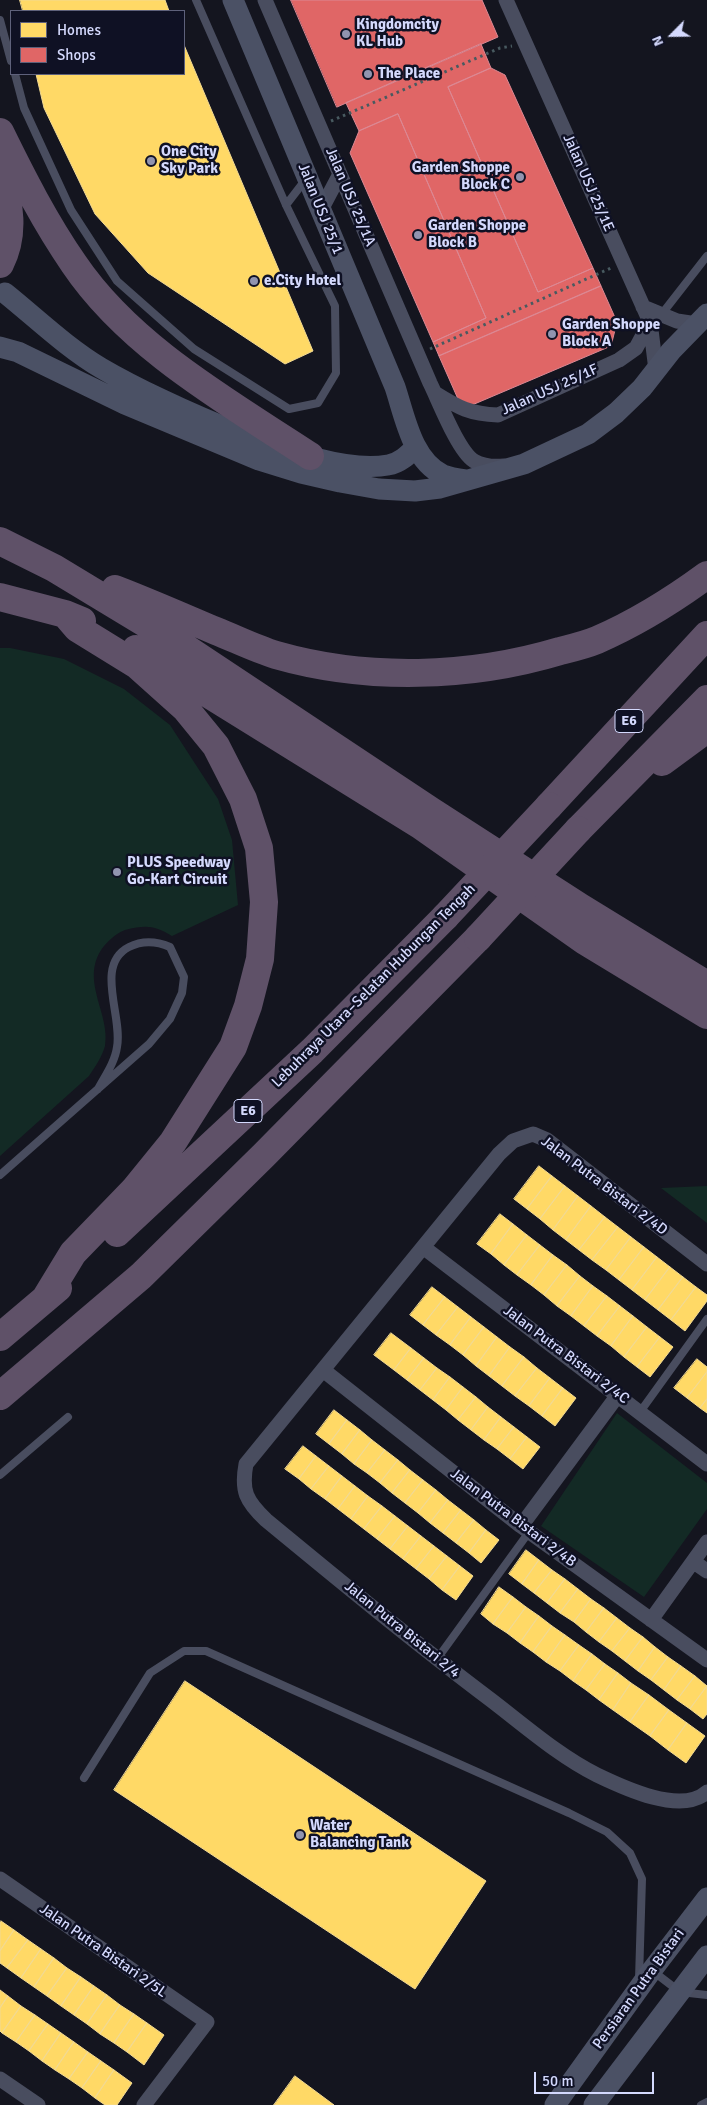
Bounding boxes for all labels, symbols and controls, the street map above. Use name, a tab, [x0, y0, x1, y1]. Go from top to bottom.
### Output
legend	[10, 10, 185, 75]
north arrow	[647, 10, 697, 60]
place label: Kingdomcity KL Hub	[356, 16, 439, 51]
text: Homes	[57, 21, 101, 39]
marker: Kingdomcity KL Hub	[340, 28, 352, 40]
text: N	[648, 33, 667, 49]
text: Shops	[57, 46, 96, 64]
place label: The Place	[378, 65, 440, 83]
marker: The Place	[362, 68, 374, 80]
street label: Jalan USJ 25/1E	[558, 131, 618, 235]
place label: One City Sky Park	[161, 143, 218, 178]
street label: Jalan USJ 25/1A	[321, 145, 379, 249]
marker: One City Sky Park	[145, 155, 157, 167]
place label: Garden Shoppe Block C	[412, 159, 510, 194]
street label: Jalan USJ 25/1	[294, 161, 346, 257]
marker: Garden Shoppe Block C	[514, 171, 526, 183]
place label: Garden Shoppe Block B	[428, 217, 526, 252]
marker: Garden Shoppe Block B	[412, 229, 424, 241]
place label: e.City Hotel	[264, 272, 341, 290]
marker: e.City Hotel	[248, 275, 260, 287]
place label: Garden Shoppe Block A	[562, 316, 660, 351]
marker: Garden Shoppe Block A	[546, 328, 558, 340]
street label: Jalan USJ 25/1F	[499, 361, 601, 419]
road number: E6	[615, 709, 643, 732]
place label: PLUS Speedway Go-Kart Circuit	[127, 854, 231, 889]
marker: PLUS Speedway Go-Kart Circuit	[111, 866, 123, 878]
street label: Lebuhraya Utara–Selatan Hubungan Tengah	[268, 880, 480, 1092]
road number: E6	[234, 1100, 262, 1122]
street label: Jalan Putra Bistari 2/4D	[537, 1133, 671, 1239]
street label: Jalan Putra Bistari 2/4C	[500, 1302, 632, 1408]
street label: Jalan Putra Bistari 2/4B	[447, 1465, 579, 1571]
street label: Jalan Putra Bistari 2/4	[340, 1578, 464, 1682]
place label: Water Balancing Tank	[310, 1817, 409, 1852]
marker: Water Balancing Tank	[294, 1829, 306, 1841]
street label: Jalan Putra Bistari 2/5L	[36, 1900, 170, 2002]
street label: Persiaran Putra Bistari	[589, 1925, 689, 2053]
scale bar	[537, 2062, 657, 2094]
text: 50 m	[542, 2072, 573, 2090]

